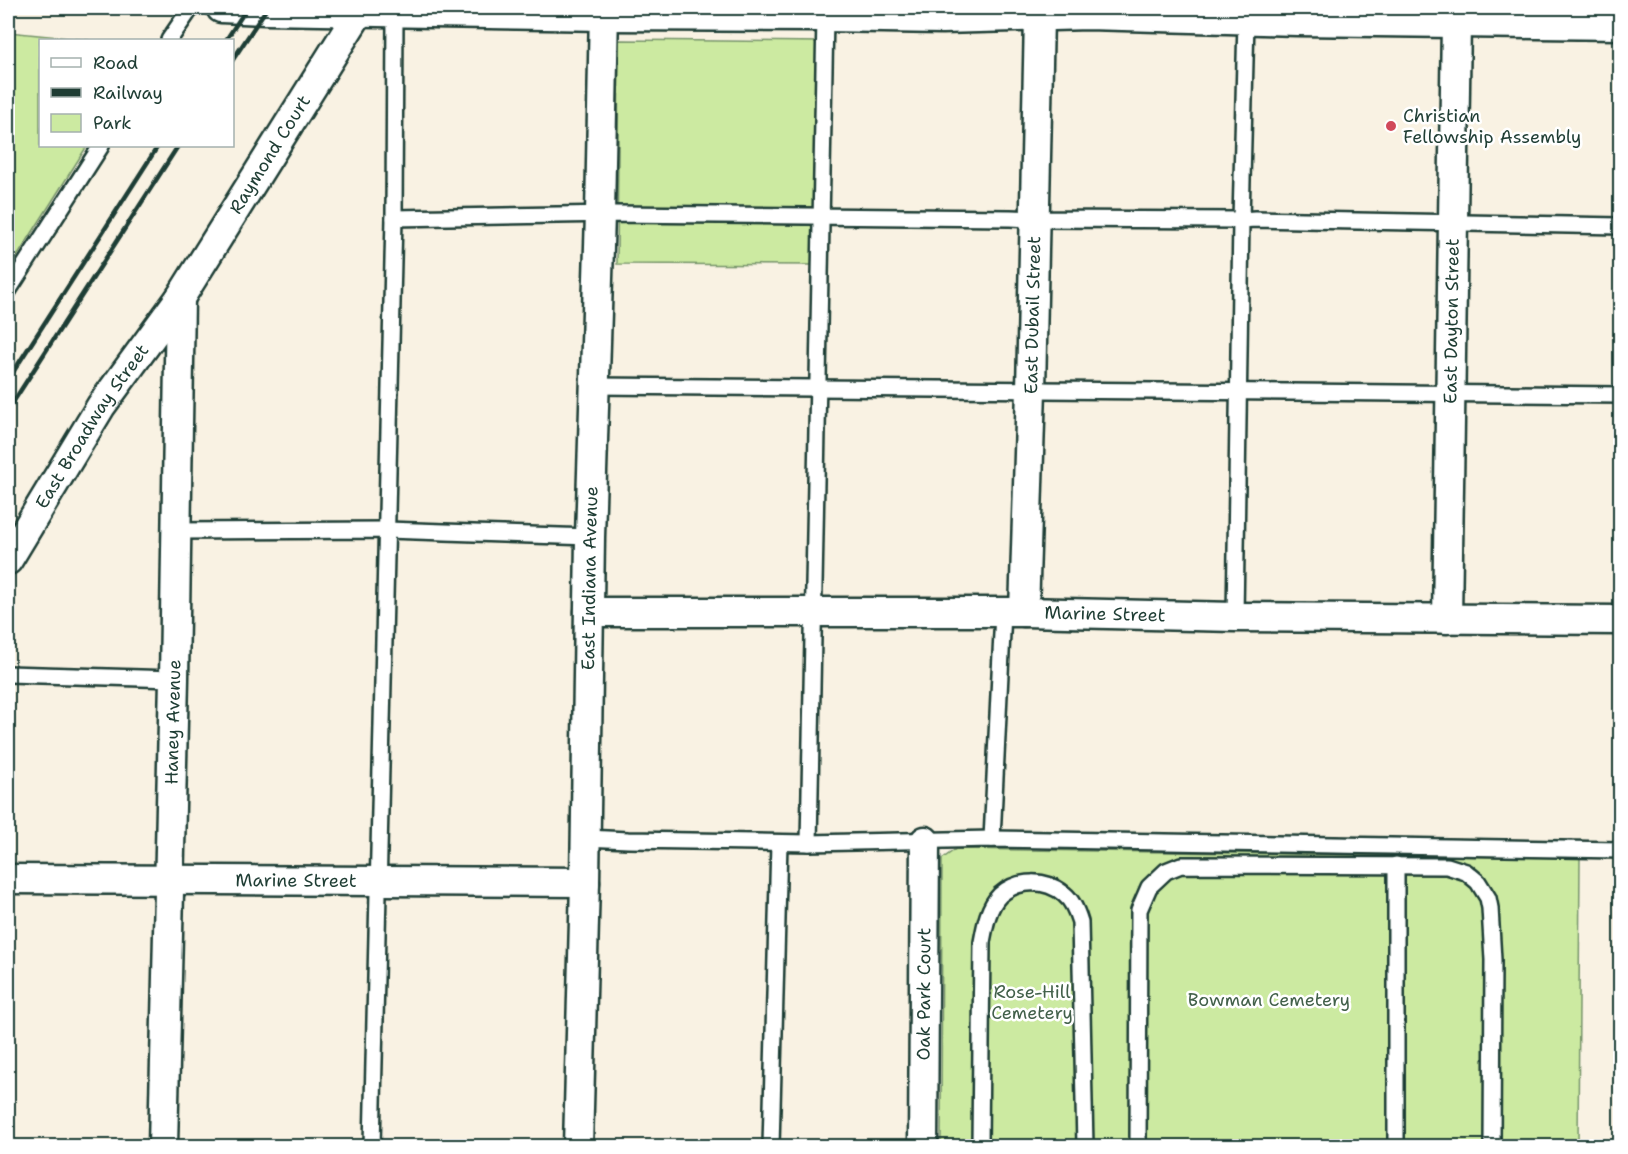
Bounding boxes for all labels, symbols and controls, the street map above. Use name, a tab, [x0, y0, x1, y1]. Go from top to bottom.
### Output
legend	[39, 39, 234, 147]
text: Road	[93, 51, 138, 75]
text: Railway	[93, 81, 163, 105]
street label: Raymond Court	[224, 90, 316, 218]
place label: Christian Fellowship Assembly	[1403, 104, 1581, 149]
text: Park	[93, 111, 132, 135]
marker: Christian Fellowship Assembly	[1384, 119, 1398, 133]
street label: East Dubail Street	[1019, 236, 1046, 394]
street label: East Dayton Street	[1438, 238, 1465, 404]
street label: East Broadway Street	[30, 339, 154, 513]
street label: East Indiana Avenue	[576, 486, 604, 670]
street label: Marine Street	[1044, 600, 1166, 627]
street label: Haney Avenue	[160, 659, 186, 785]
street label: Marine Street	[235, 868, 357, 893]
street label: Oak Park Court	[912, 927, 936, 1061]
park label: Rose-Hill Cemetery	[991, 980, 1073, 1025]
park label: Bowman Cemetery	[1188, 988, 1350, 1012]

